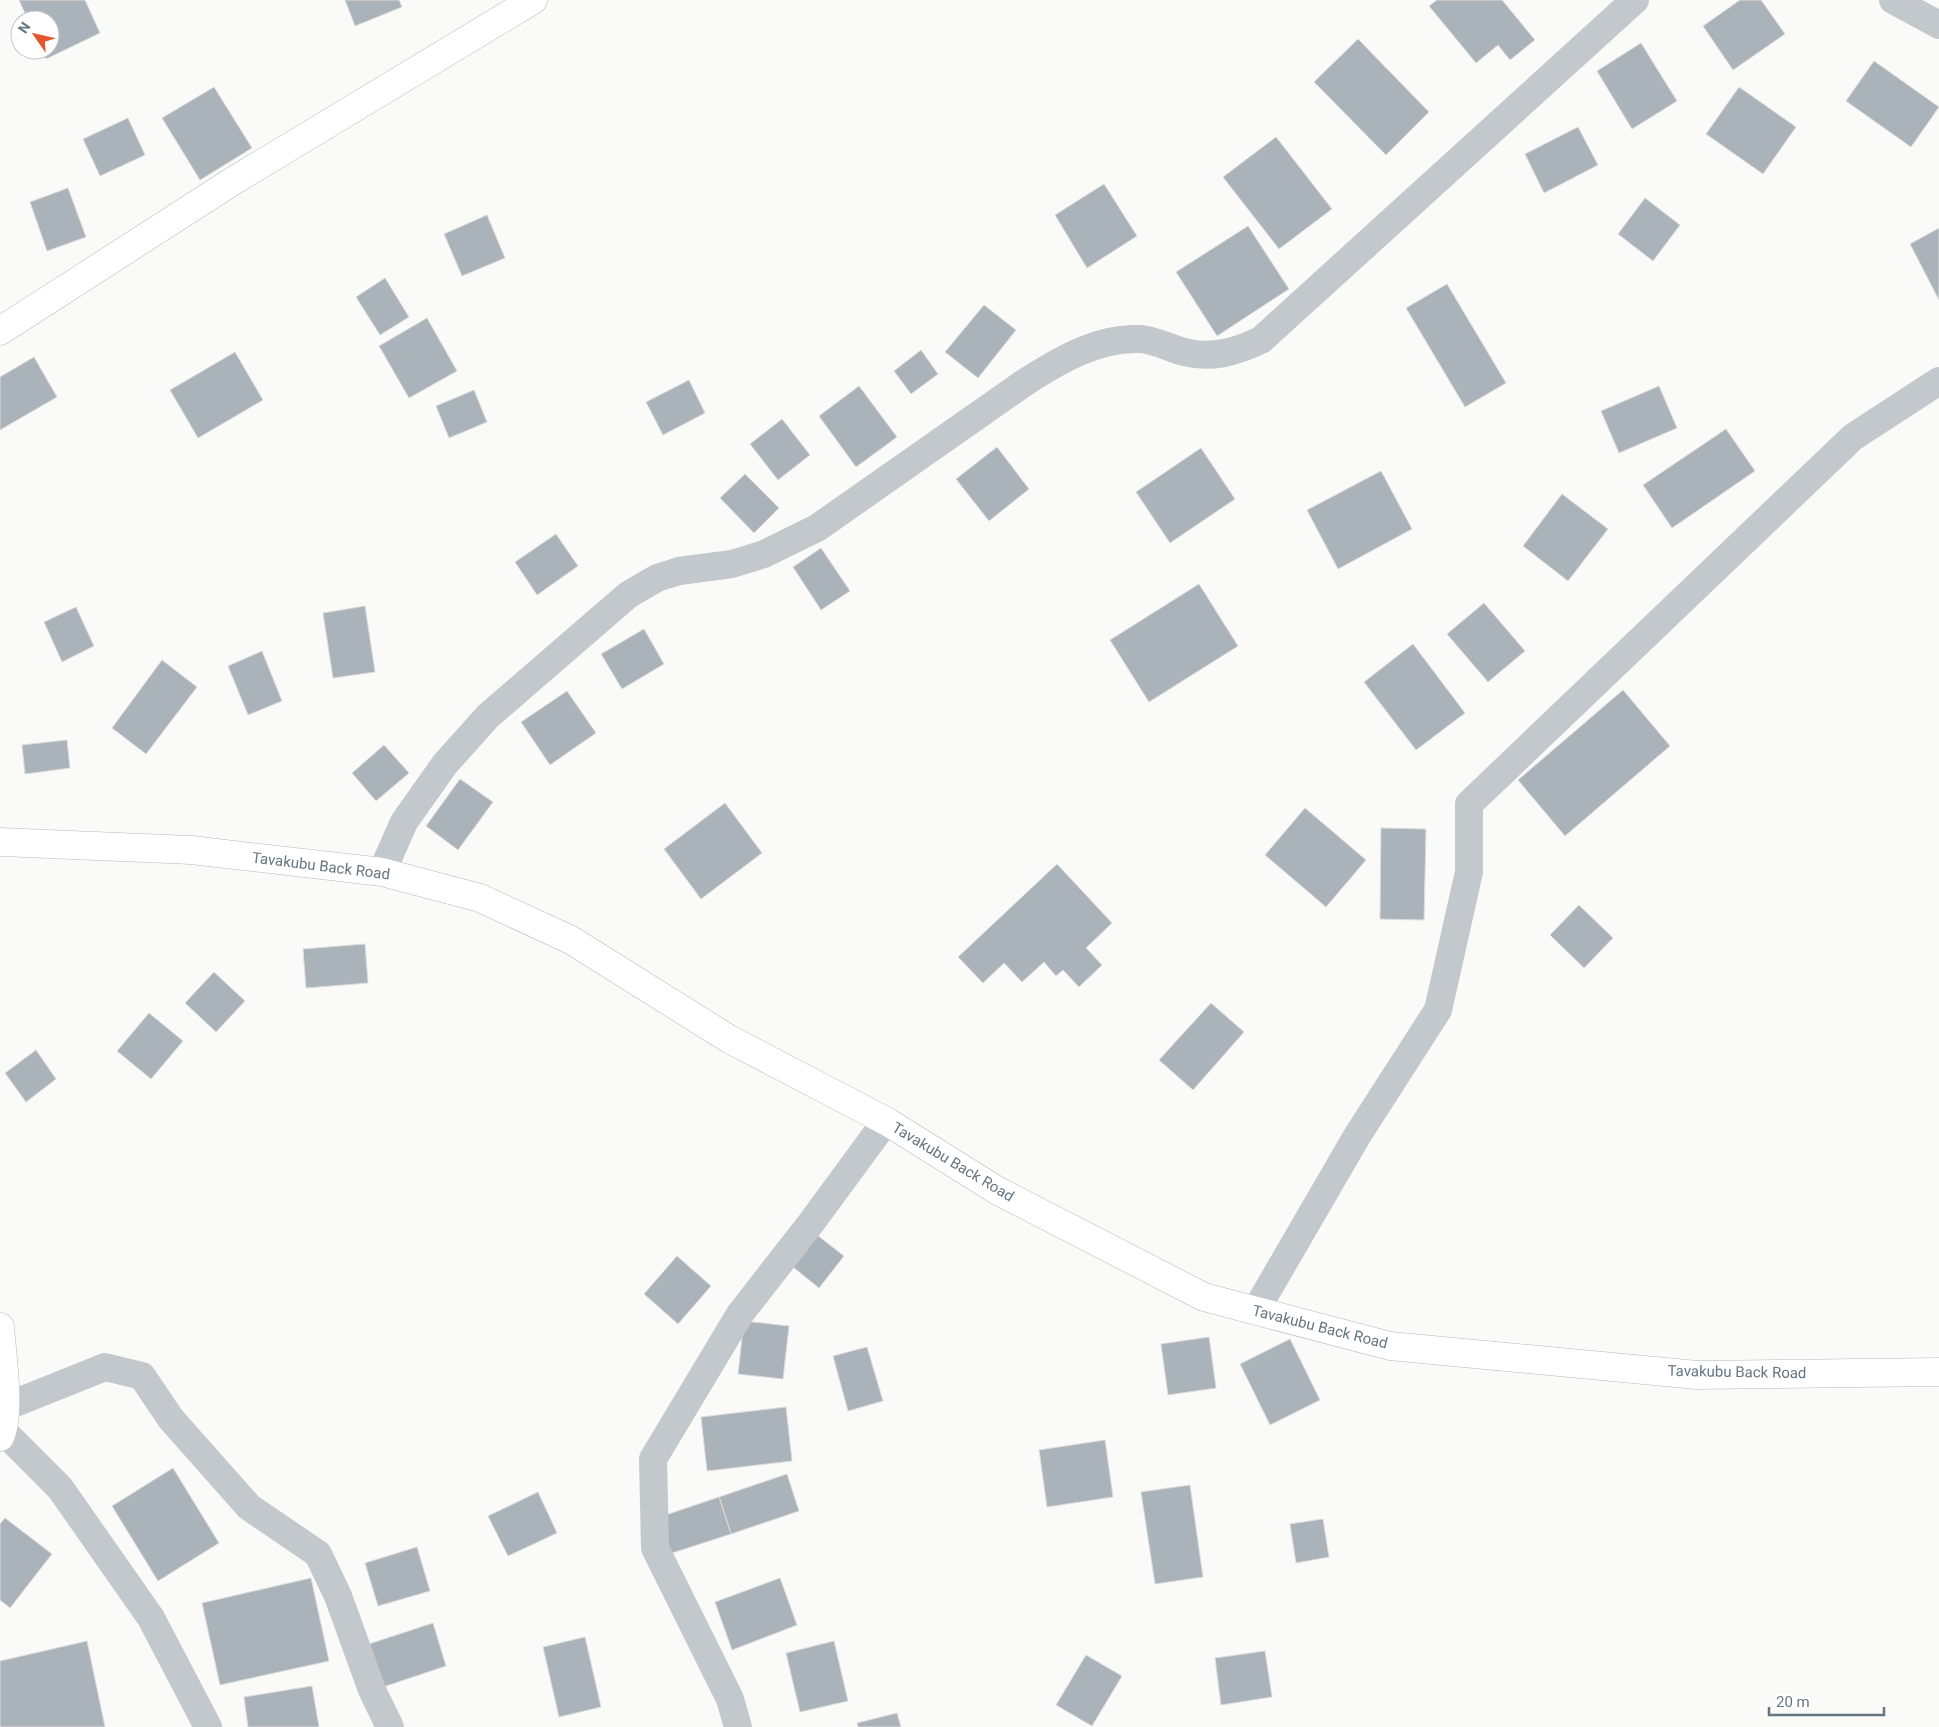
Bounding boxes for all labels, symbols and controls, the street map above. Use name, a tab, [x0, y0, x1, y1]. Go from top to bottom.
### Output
north arrow	[10, 10, 60, 60]
text: N	[15, 19, 34, 36]
street label: Tavakubu Back Road	[251, 849, 391, 883]
street label: Tavakubu Back Road	[889, 1119, 1017, 1205]
street label: Tavakubu Back Road	[1250, 1301, 1390, 1353]
street label: Tavakubu Back Road	[1667, 1362, 1807, 1382]
scale bar	[1769, 1684, 1884, 1716]
text: 20 m	[1776, 1693, 1810, 1711]

